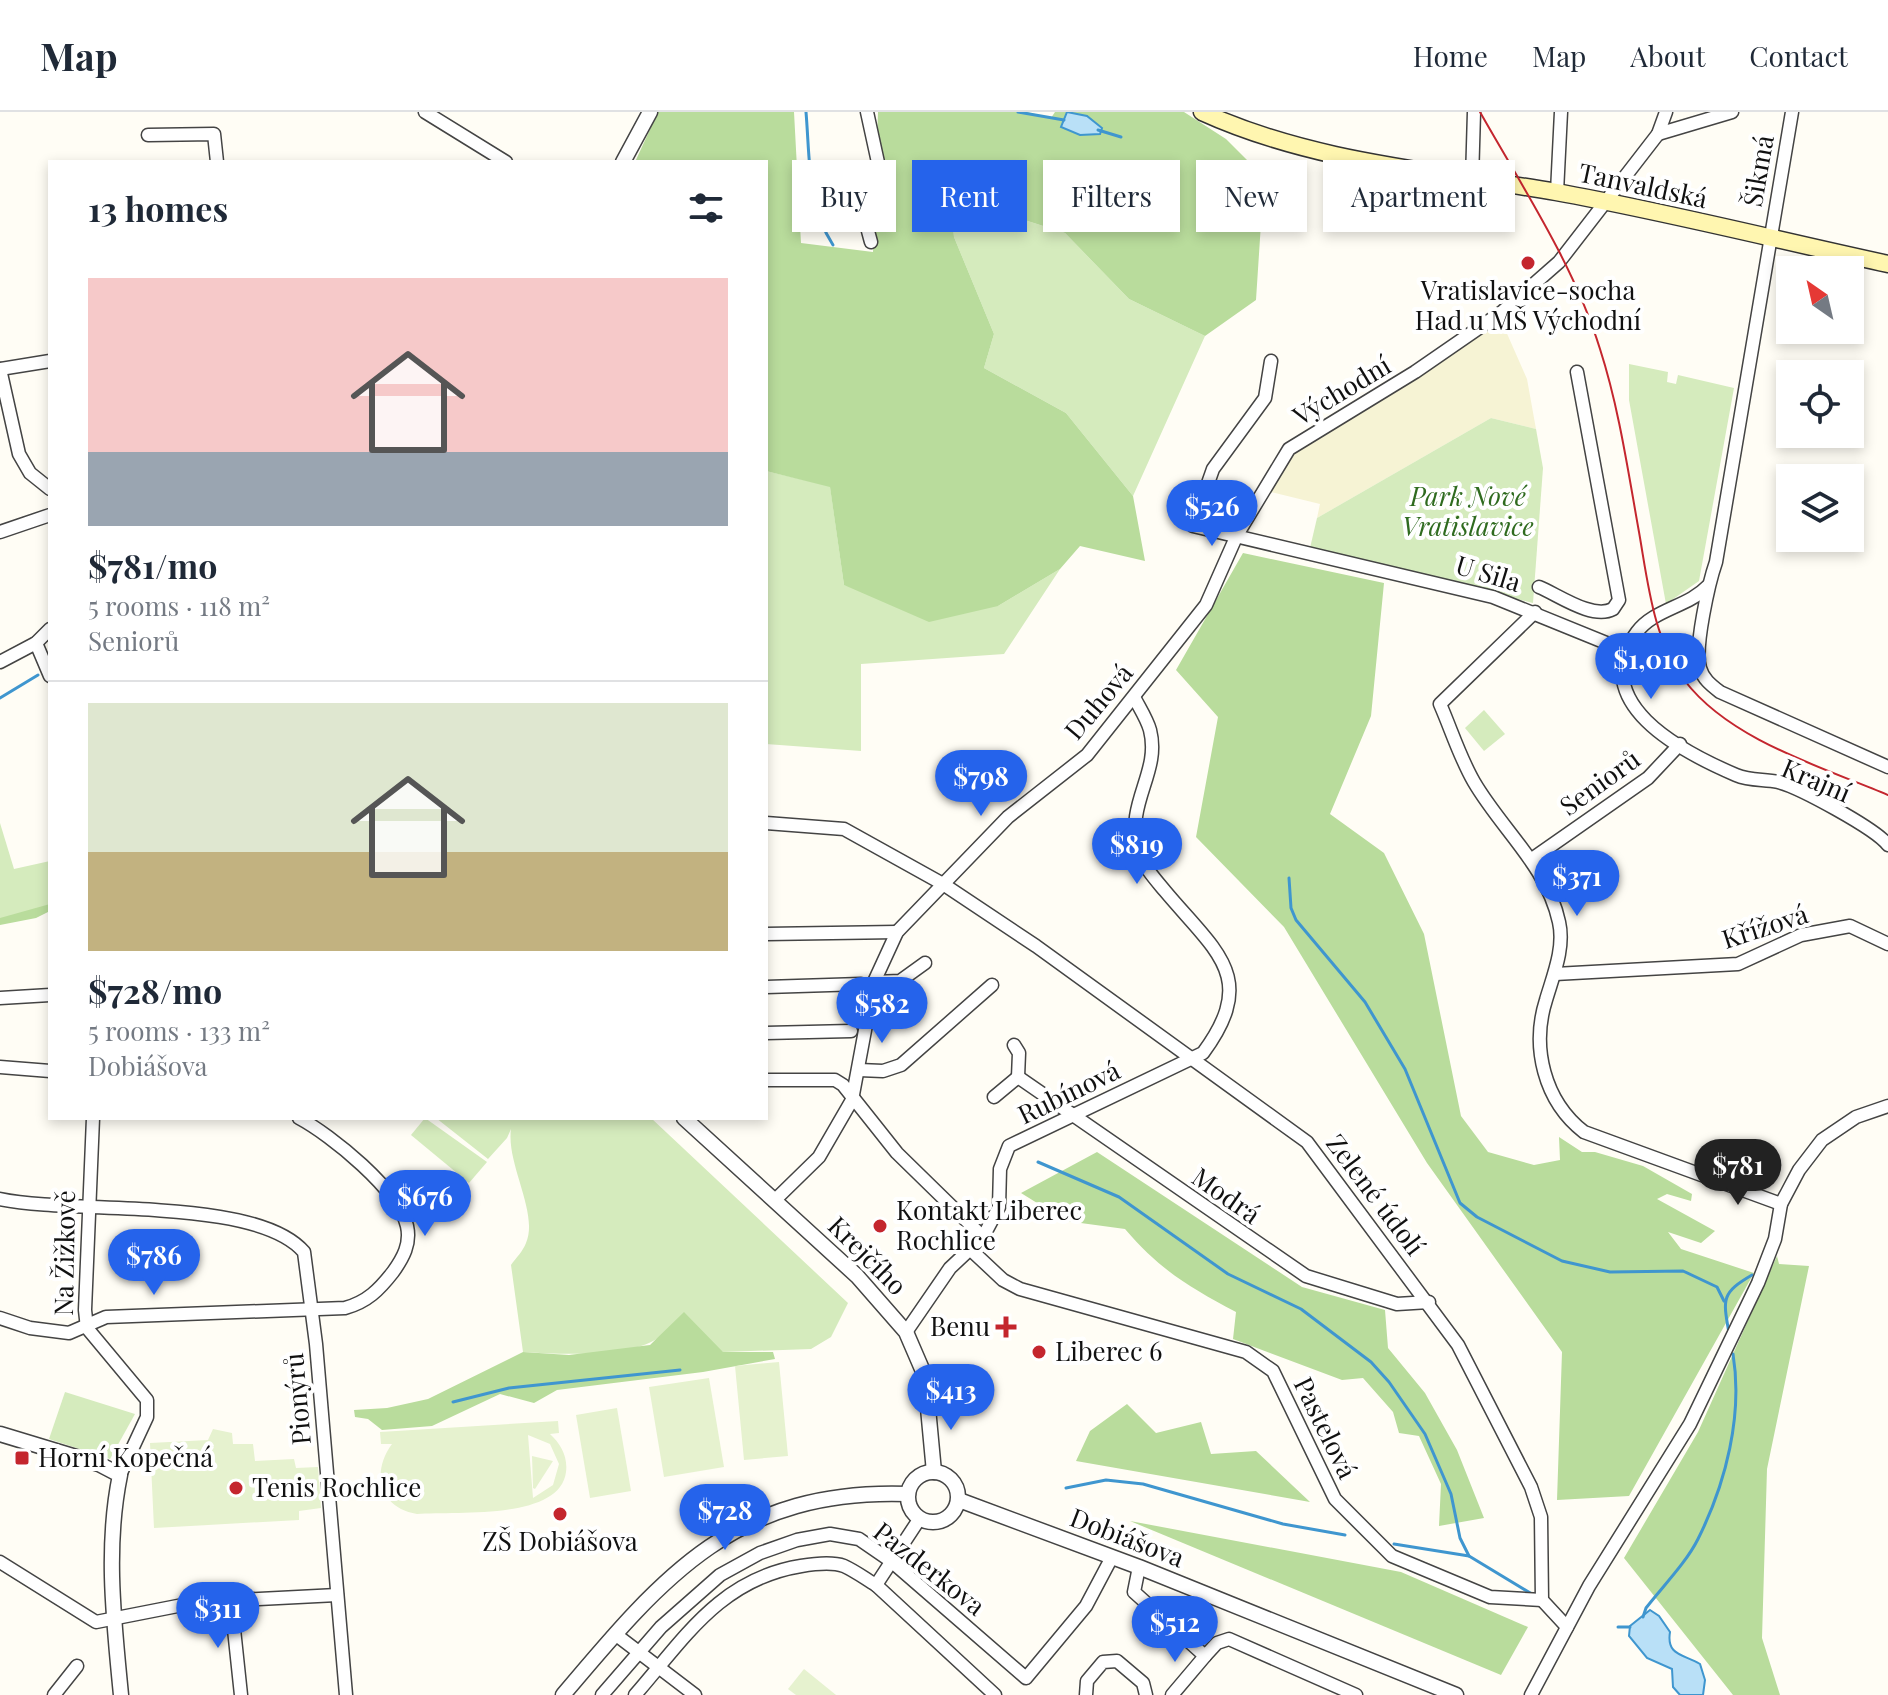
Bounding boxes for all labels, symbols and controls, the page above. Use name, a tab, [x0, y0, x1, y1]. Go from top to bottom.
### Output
text: Map	[40, 30, 117, 81]
text: Home	[1413, 37, 1488, 74]
text: Map	[1532, 37, 1586, 74]
text: About	[1630, 37, 1705, 74]
text: Contact	[1749, 37, 1848, 74]
street label: Šikmá	[1734, 132, 1781, 209]
street label: Tanvaldská	[1576, 154, 1711, 215]
chip: Buy	[792, 160, 896, 232]
chip: Rent	[912, 160, 1027, 232]
chip: Filters	[1043, 160, 1180, 232]
chip: New	[1196, 160, 1307, 232]
chip: Apartment	[1323, 160, 1515, 232]
text: 13 homes	[88, 185, 228, 231]
icon: filters	[684, 186, 728, 230]
marker: Vratislavice-socha Had u MŠ Východní	[1519, 254, 1537, 272]
north arrow	[1776, 256, 1864, 344]
map controls	[1776, 256, 1864, 552]
place label: Vratislavice-socha Had u MŠ Východní	[1415, 272, 1642, 337]
icon: home	[336, 330, 480, 474]
street label: Východní	[1285, 347, 1397, 433]
button: locate	[1776, 360, 1864, 448]
button: layers	[1776, 464, 1864, 552]
park label: Park Nové Vratislavice	[1402, 478, 1534, 543]
pin: $526	[1165, 480, 1259, 548]
text: $526	[1184, 488, 1240, 523]
text: $781/mo	[88, 542, 218, 588]
street label: U Sila	[1452, 546, 1525, 599]
text: 5 rooms · 118 m²	[88, 588, 270, 623]
text: Seniorů	[88, 623, 179, 658]
pin: $1,010	[1586, 633, 1716, 701]
text: $1,010	[1613, 641, 1689, 676]
street label: Duhová	[1056, 656, 1140, 746]
street label: Seniorů	[1552, 741, 1646, 823]
pin: $798	[934, 750, 1028, 818]
street label: Krajní	[1777, 750, 1857, 810]
icon: home	[336, 755, 480, 899]
text: $798	[953, 758, 1009, 793]
pin: $819	[1090, 818, 1184, 886]
text: $819	[1110, 826, 1164, 861]
pin: $371	[1530, 850, 1624, 918]
text: $371	[1552, 858, 1602, 893]
street label: Křížová	[1717, 895, 1812, 956]
text: $728/mo	[88, 967, 222, 1013]
pin: $582	[835, 977, 929, 1045]
text: $582	[854, 985, 910, 1020]
text: 5 rooms · 133 m²	[88, 1013, 270, 1048]
text: Dobiášova	[88, 1048, 207, 1083]
street label: Rubínová	[1012, 1052, 1125, 1131]
street label: Zelené údolí	[1319, 1126, 1433, 1262]
pin: $781	[1691, 1139, 1785, 1207]
text: $781	[1712, 1147, 1764, 1182]
street label: Modrá	[1186, 1159, 1268, 1231]
pin: $676	[378, 1170, 472, 1238]
text: $676	[397, 1178, 453, 1213]
street label: Na Žižkově	[45, 1190, 82, 1316]
place label: Kontakt Liberec Rochlice	[896, 1192, 1082, 1257]
street label: Krejčího	[821, 1208, 915, 1302]
marker: Kontakt Liberec Rochlice	[871, 1217, 889, 1235]
pin: $786	[107, 1229, 201, 1297]
text: $786	[126, 1237, 182, 1272]
place label: Benu	[930, 1308, 990, 1343]
marker: Benu	[997, 1318, 1015, 1336]
place label: Liberec 6	[1055, 1333, 1162, 1368]
marker: Liberec 6	[1030, 1343, 1048, 1361]
street label: Pionýrů	[275, 1352, 318, 1447]
pin: $413	[904, 1364, 998, 1432]
street label: Pastelová	[1287, 1371, 1366, 1484]
text: $413	[925, 1372, 977, 1407]
place label: Horní Kopečná	[38, 1439, 213, 1474]
marker: Horní Kopečná	[13, 1449, 31, 1467]
place label: Tenis Rochlice	[252, 1469, 421, 1504]
marker: Tenis Rochlice	[227, 1479, 245, 1497]
pin: $728	[678, 1484, 772, 1552]
text: $728	[698, 1492, 752, 1527]
street label: Dobiášova	[1066, 1499, 1190, 1574]
marker: ZŠ Dobiášova	[551, 1505, 569, 1523]
street label: Pazderkova	[867, 1513, 993, 1623]
place label: ZŠ Dobiášova	[482, 1523, 638, 1558]
pin: $311	[171, 1582, 265, 1650]
text: $311	[194, 1590, 242, 1625]
pin: $512	[1128, 1596, 1222, 1664]
text: $512	[1150, 1604, 1200, 1639]

